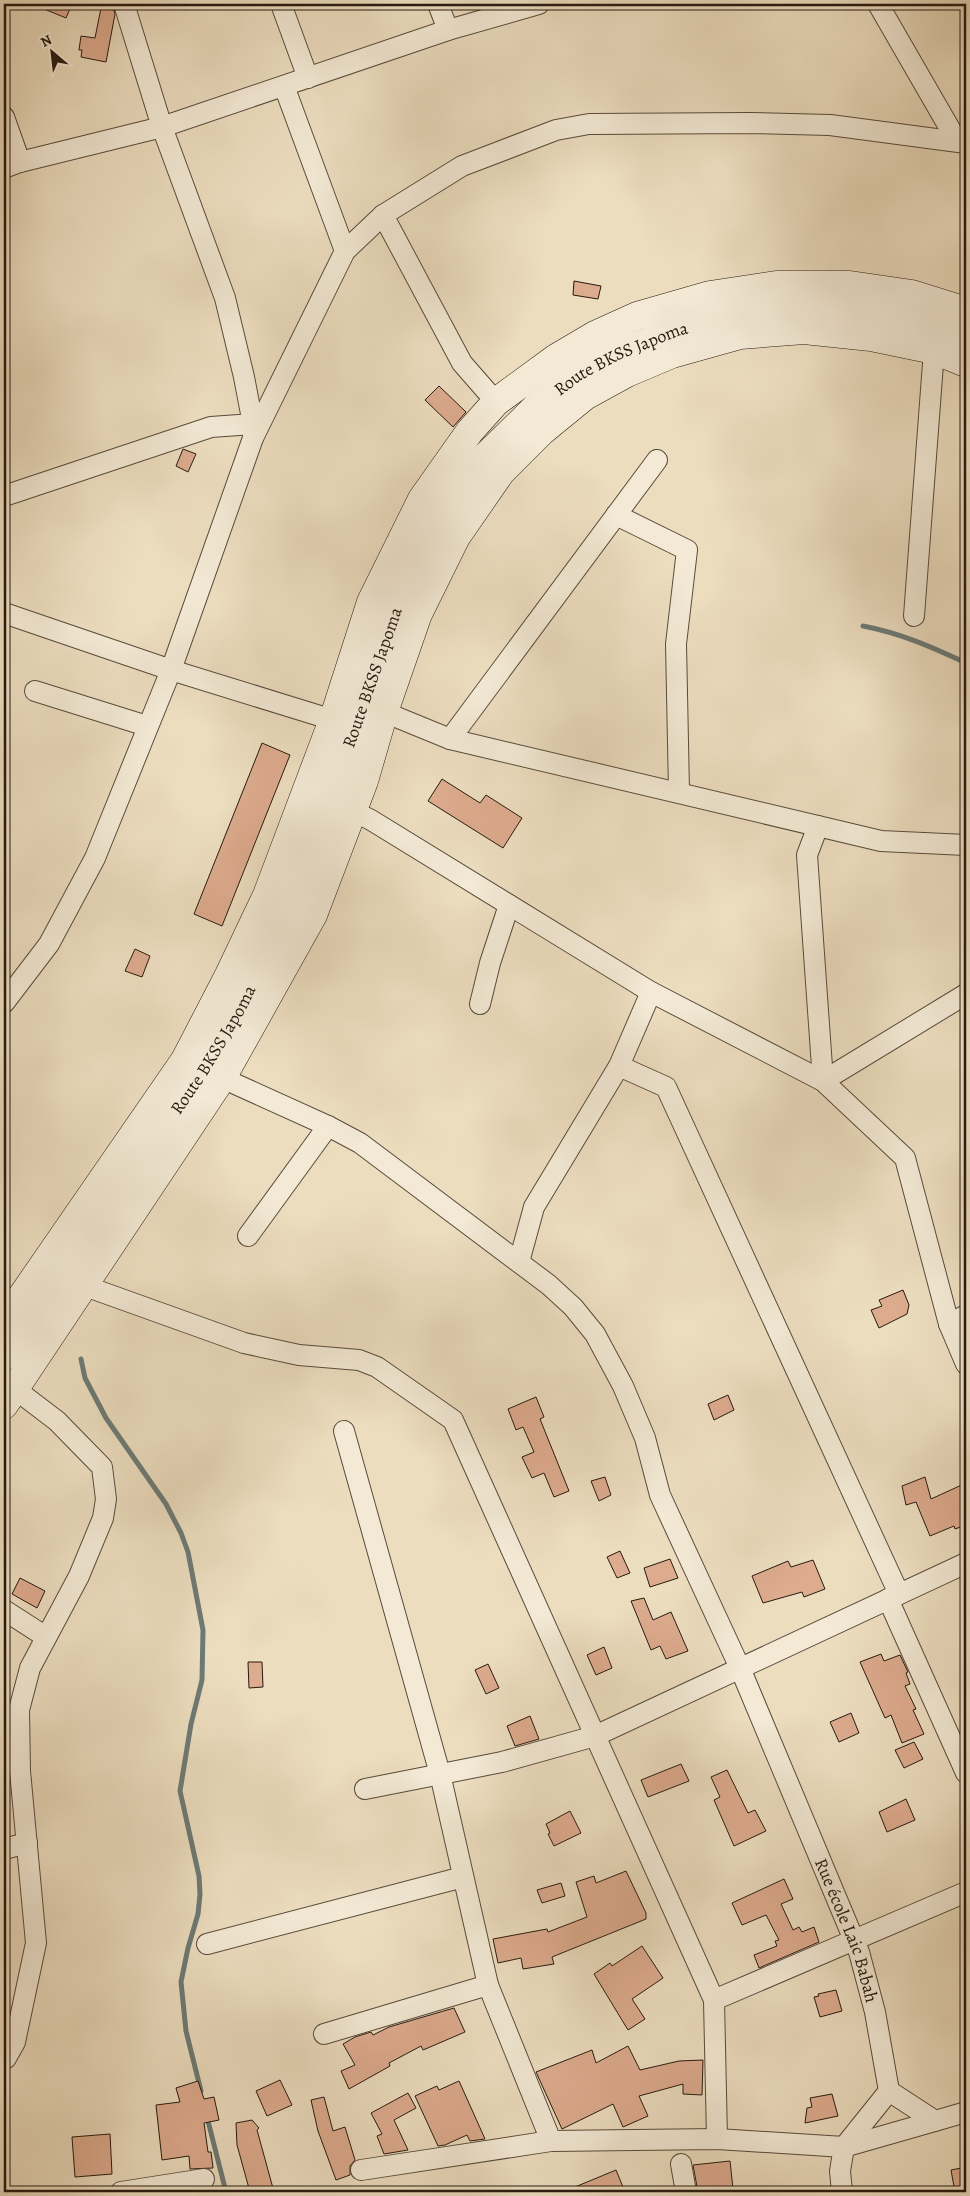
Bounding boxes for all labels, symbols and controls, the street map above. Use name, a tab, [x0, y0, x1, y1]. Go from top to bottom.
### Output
north arrow	[28, 28, 78, 78]
text: N	[37, 30, 55, 52]
street label: Route BKSS Japoma	[549, 316, 691, 401]
street label: Route BKSS Japoma	[337, 603, 408, 751]
street label: Route BKSS Japoma	[165, 981, 262, 1119]
street label: Rue école Laic Babah	[809, 1855, 884, 2006]

